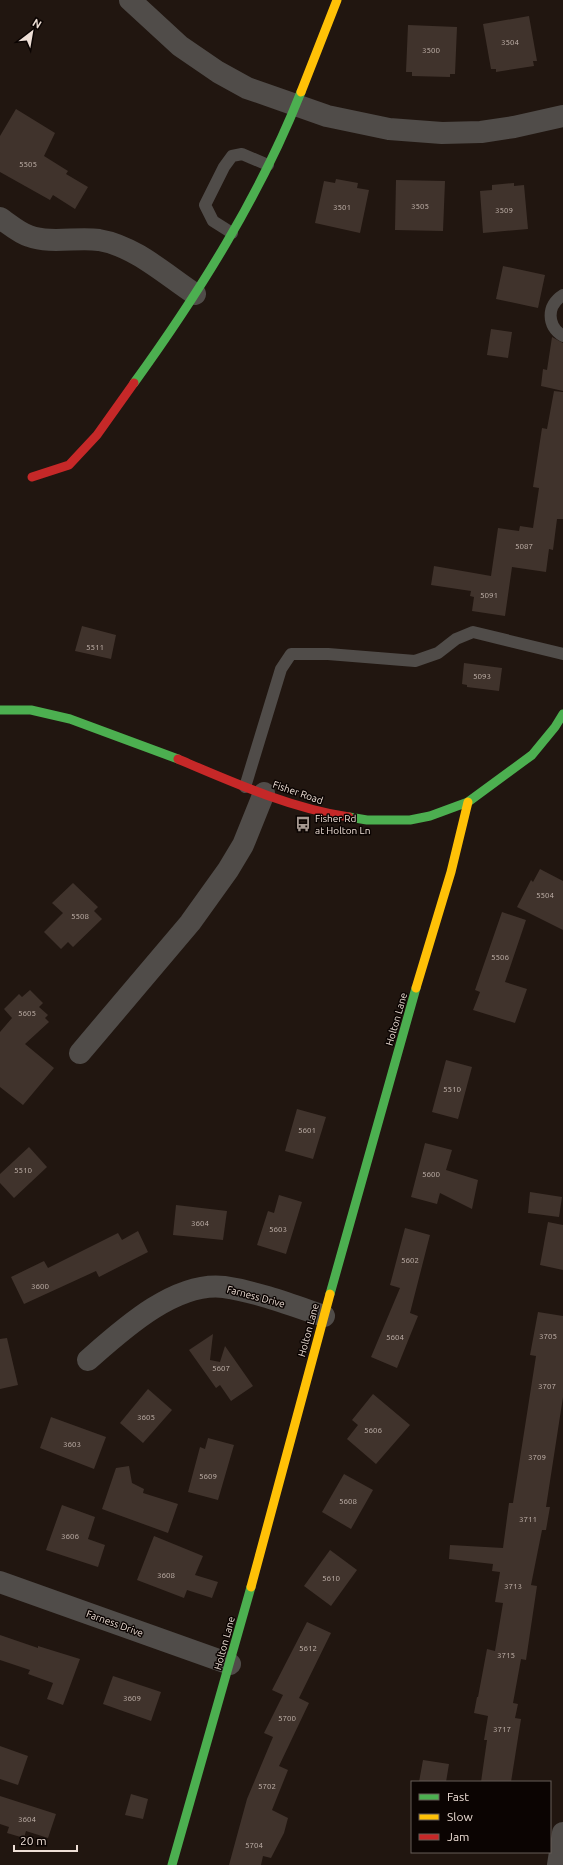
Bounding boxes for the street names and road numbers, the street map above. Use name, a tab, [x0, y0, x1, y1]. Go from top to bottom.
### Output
street label: Fisher Road	[271, 779, 325, 806]
street label: Holton Lane	[384, 991, 409, 1047]
street label: Farness Drive	[226, 1283, 286, 1310]
street label: Holton Lane	[296, 1302, 321, 1358]
street label: Farness Drive	[85, 1608, 145, 1639]
street label: Holton Lane	[212, 1615, 237, 1671]

